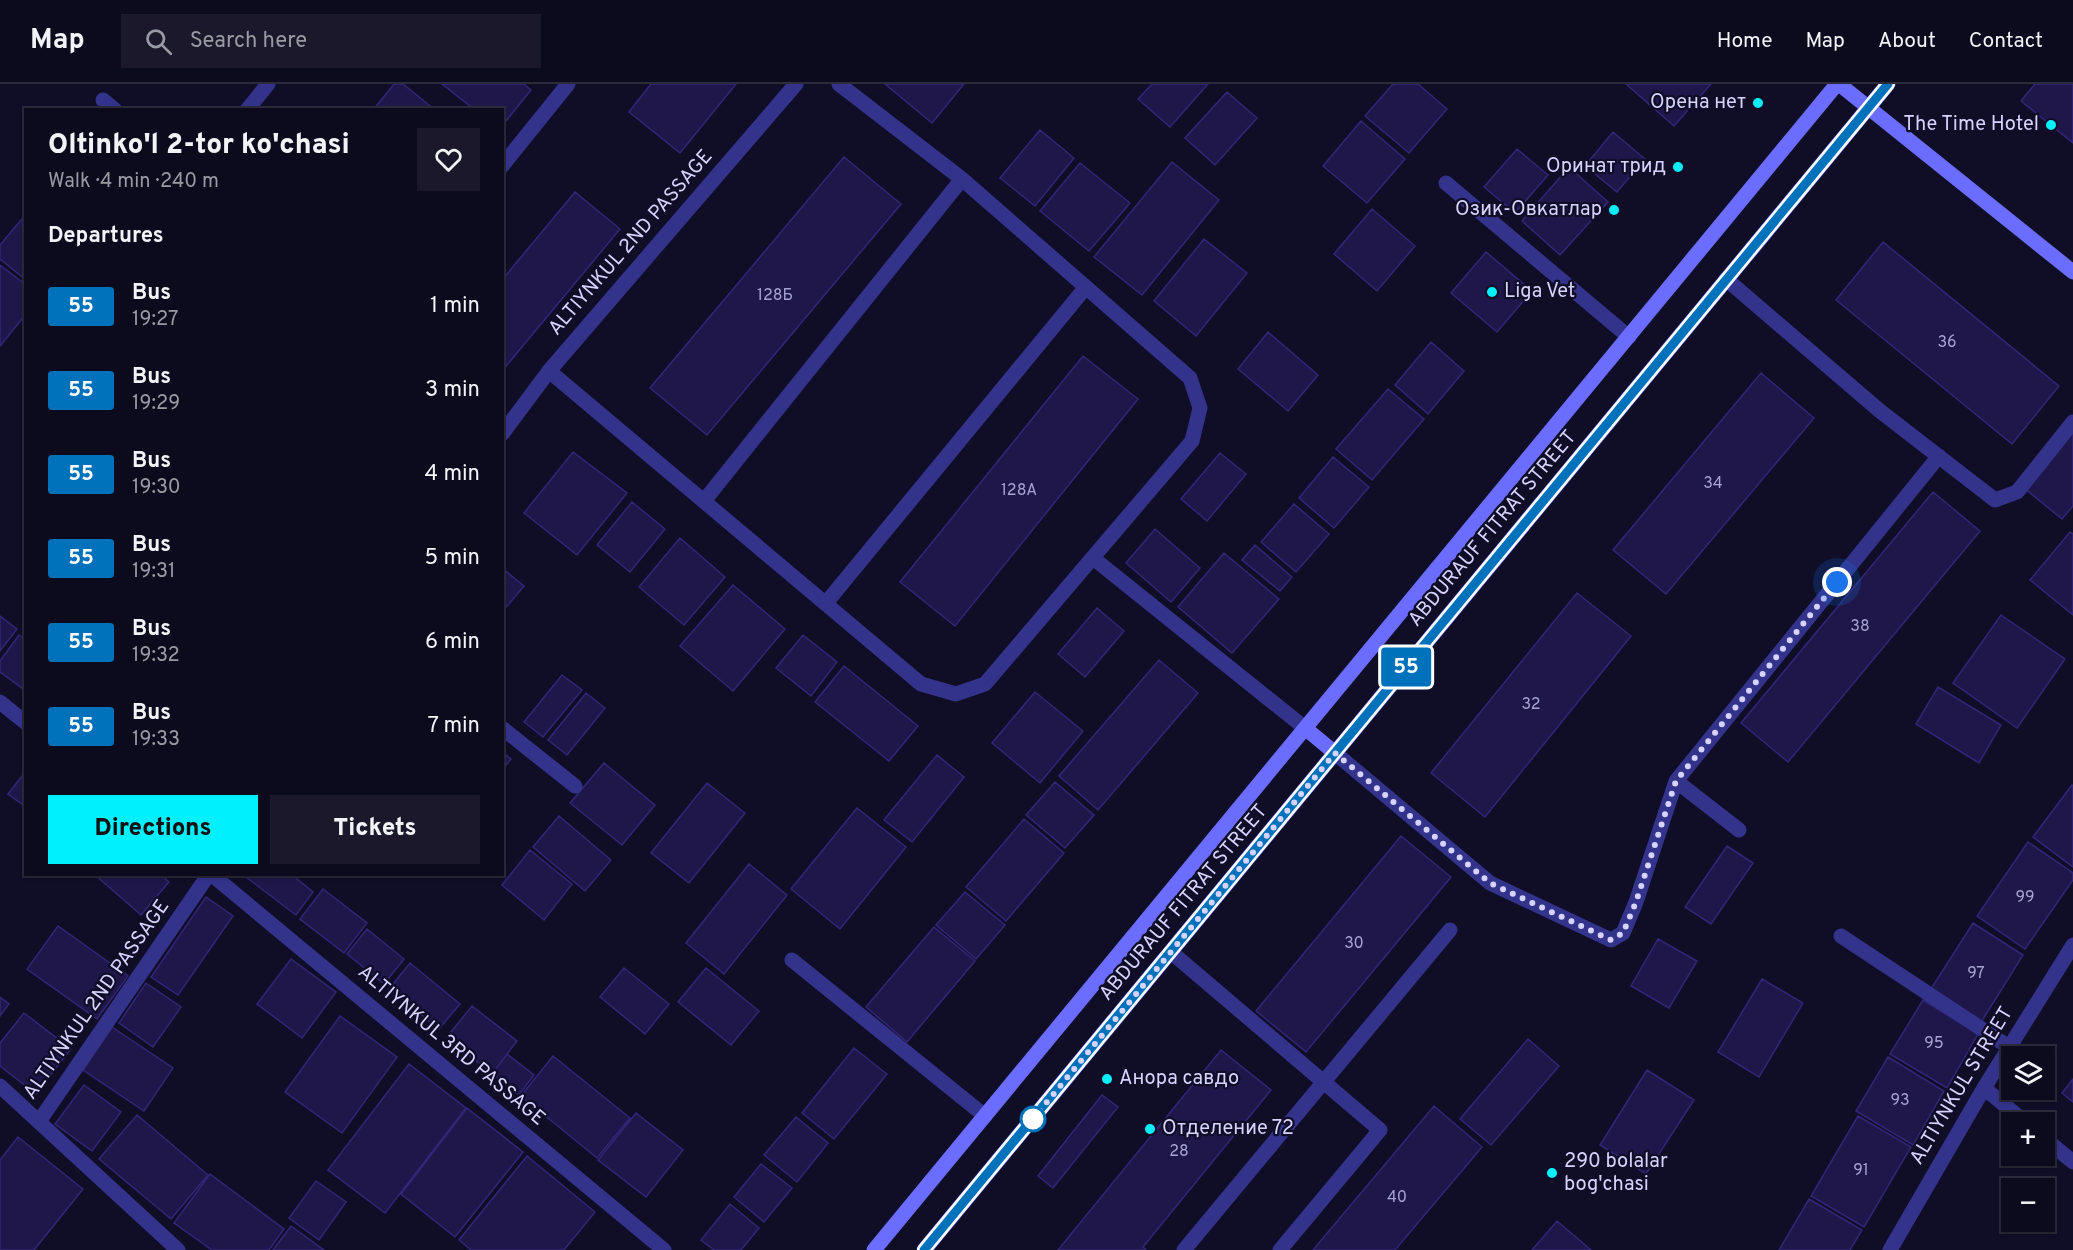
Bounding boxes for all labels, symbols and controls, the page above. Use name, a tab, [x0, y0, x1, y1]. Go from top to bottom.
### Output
search box	[121, 14, 541, 68]
text: Map	[30, 23, 85, 59]
icon: search	[142, 25, 175, 58]
text: Search here	[190, 28, 307, 55]
text: Home	[1717, 28, 1773, 55]
text: Map	[1806, 28, 1845, 55]
text: About	[1878, 28, 1936, 55]
text: Contact	[1969, 28, 2043, 55]
place label: Орена нет	[1650, 90, 1746, 116]
marker: Орена нет	[1751, 96, 1765, 110]
place label: The Time Hotel	[1903, 112, 2039, 138]
marker: The Time Hotel	[2044, 118, 2058, 132]
text: Oltinko'l 2-tor ko'chasi	[48, 128, 350, 164]
button: heart	[417, 128, 480, 191]
street label: ALTIYNKUL 2ND PASSAGE	[543, 145, 719, 341]
place label: Оринат трид	[1546, 154, 1666, 180]
marker: Оринат трид	[1671, 160, 1685, 174]
text: Walk · 4 min · 240 m	[48, 169, 219, 195]
place label: Озик-Овкатлар	[1455, 197, 1602, 223]
marker: Озик-Овкатлар	[1607, 203, 1621, 217]
text: Departures	[48, 223, 164, 250]
place label: Liga Vet	[1504, 279, 1575, 305]
text: Bus	[132, 280, 171, 307]
marker: Liga Vet	[1485, 285, 1499, 299]
house number: 128Б	[757, 286, 793, 306]
text: 55	[68, 293, 94, 320]
text: 1 min	[430, 293, 480, 320]
text: 19:27	[132, 307, 178, 333]
house number: 36	[1937, 333, 1957, 353]
text: Bus	[132, 364, 171, 391]
text: 55	[68, 377, 94, 404]
text: 3 min	[425, 377, 480, 404]
text: 19:29	[132, 391, 180, 417]
street label: ABDURAUF FITRAT STREET	[1403, 425, 1583, 633]
text: Bus	[132, 448, 171, 475]
text: 55	[68, 461, 94, 488]
text: 4 min	[425, 461, 480, 488]
house number: 34	[1703, 474, 1723, 494]
text: 19:30	[132, 475, 181, 501]
house number: 128A	[1001, 481, 1037, 501]
text: Bus	[132, 532, 171, 559]
text: 55	[68, 545, 94, 572]
text: 5 min	[425, 545, 480, 572]
text: 19:31	[132, 559, 175, 585]
your location	[1822, 567, 1852, 597]
text: Bus	[132, 616, 171, 643]
house number: 38	[1850, 617, 1870, 637]
text: 55	[68, 629, 94, 656]
text: 6 min	[425, 629, 480, 656]
text: 19:32	[132, 643, 180, 669]
line badge: 55	[1379, 648, 1433, 686]
text: 55	[1393, 654, 1419, 681]
house number: 32	[1521, 695, 1541, 715]
text: Bus	[132, 700, 171, 727]
text: 55	[68, 713, 94, 740]
text: 7 min	[428, 713, 480, 740]
text: 19:33	[132, 727, 180, 753]
button: Directions	[48, 795, 258, 864]
button: Tickets	[270, 795, 480, 864]
street label: ABDURAUF FITRAT STREET	[1094, 799, 1274, 1007]
house number: 99	[2015, 888, 2035, 908]
street label: ALTIYNKUL 2ND PASSAGE	[18, 895, 176, 1105]
house number: 30	[1344, 934, 1364, 954]
street label: ALTIYNKUL 3RD PASSAGE	[352, 960, 550, 1132]
house number: 97	[1967, 964, 1985, 984]
street label: ALTIYNKUL STREET	[1904, 1002, 2020, 1170]
house number: 95	[1924, 1034, 1944, 1054]
map controls	[2001, 1046, 2055, 1232]
button: layers	[2001, 1046, 2055, 1100]
place label: Анора савдо	[1119, 1066, 1239, 1092]
marker: Анора савдо	[1100, 1072, 1114, 1086]
house number: 93	[1890, 1091, 1910, 1111]
unlabelled marker	[1020, 1106, 1046, 1132]
button: +	[2001, 1112, 2055, 1166]
place label: Отделение 72	[1162, 1116, 1294, 1142]
marker: Отделение 72	[1143, 1122, 1157, 1136]
house number: 28	[1169, 1142, 1189, 1162]
place label: 290 bolalar bog'chasi	[1564, 1149, 1668, 1198]
house number: 91	[1853, 1161, 1869, 1181]
marker: 290 bolalar bog'chasi	[1545, 1166, 1559, 1180]
button: −	[2001, 1178, 2055, 1232]
house number: 40	[1387, 1188, 1407, 1208]

